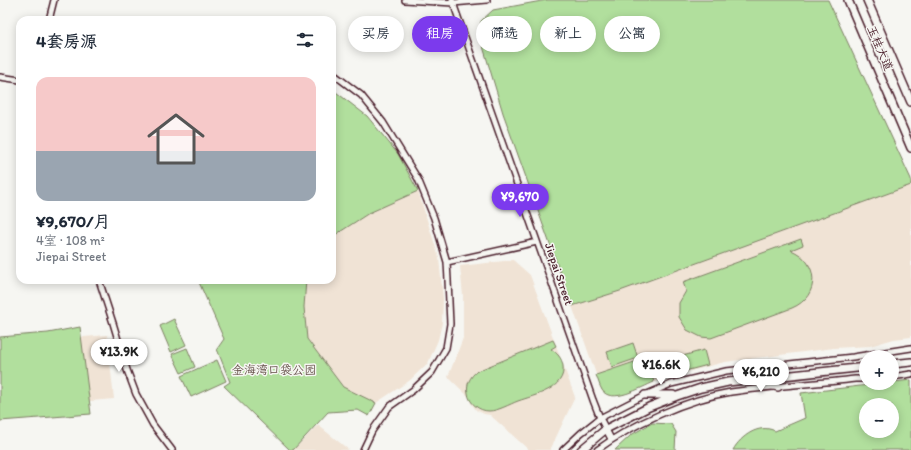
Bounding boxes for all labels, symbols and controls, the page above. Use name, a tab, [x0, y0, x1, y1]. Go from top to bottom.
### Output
chip: 买房	[348, 16, 404, 52]
chip: 租房	[412, 16, 468, 52]
chip: 筛选	[476, 16, 532, 52]
chip: 新上	[540, 16, 596, 52]
chip: 公寓	[604, 16, 660, 52]
street label: 玉桂大道	[864, 23, 896, 73]
icon: filters	[294, 29, 316, 51]
text: 4套房源	[36, 31, 97, 51]
icon: home	[140, 103, 212, 175]
pin: ¥9,670	[487, 184, 553, 218]
text: ¥9,670	[501, 189, 539, 204]
text: ¥9,670/月	[36, 211, 111, 231]
text: 4室 · 108 m²	[36, 233, 105, 248]
street label: Jiepai Street	[542, 241, 576, 307]
text: Jiepai Street	[36, 249, 106, 264]
pin: ¥13.9K	[86, 339, 152, 373]
text: ¥13.9K	[100, 344, 138, 359]
map controls	[859, 350, 899, 438]
button: +	[859, 350, 899, 390]
pin: ¥16.6K	[628, 352, 694, 386]
text: ¥16.6K	[642, 357, 680, 372]
pin: ¥6,210	[728, 359, 794, 393]
park label: 金海湾口袋公园	[232, 363, 316, 377]
text: ¥6,210	[742, 364, 780, 379]
button: −	[859, 398, 899, 438]

